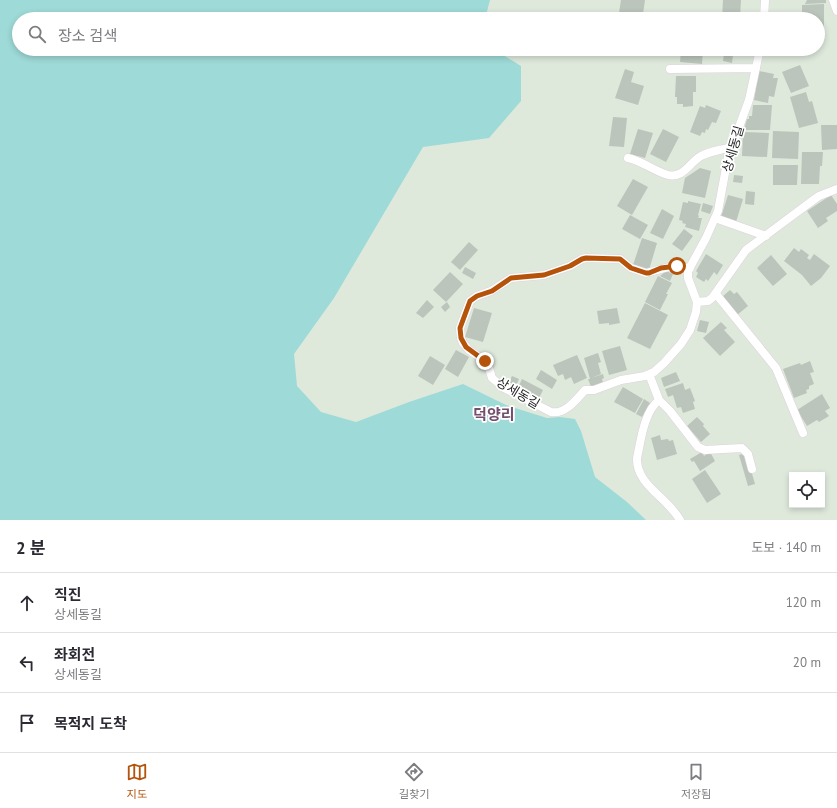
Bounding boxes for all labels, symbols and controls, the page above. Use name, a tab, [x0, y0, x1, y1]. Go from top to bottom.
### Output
search box	[12, 12, 825, 56]
icon: search	[26, 23, 48, 45]
text: 장소 검색	[58, 26, 117, 45]
street label: 상세동길	[718, 124, 748, 174]
route start	[668, 257, 686, 275]
route end	[476, 352, 494, 370]
street label: 상세동길	[493, 373, 543, 413]
district label: 덕양리	[473, 405, 515, 424]
map controls	[789, 472, 825, 508]
button: locate	[789, 472, 825, 508]
text: 2 분	[16, 537, 46, 559]
text: 도보 · 140 m	[751, 539, 821, 556]
text: 직진	[54, 585, 82, 604]
icon: ahead	[16, 592, 38, 614]
text: 120 m	[786, 594, 821, 611]
text: 상세동길	[54, 606, 102, 623]
text: 좌회전	[54, 645, 95, 664]
icon: left	[16, 652, 38, 674]
text: 20 m	[793, 654, 821, 671]
text: 상세동길	[54, 666, 102, 683]
icon: arrive	[16, 712, 38, 734]
text: 목적지 도착	[54, 714, 127, 733]
tab: 지도	[126, 761, 148, 801]
tab: 길찾기	[399, 761, 429, 801]
tab: 저장됨	[681, 761, 711, 801]

